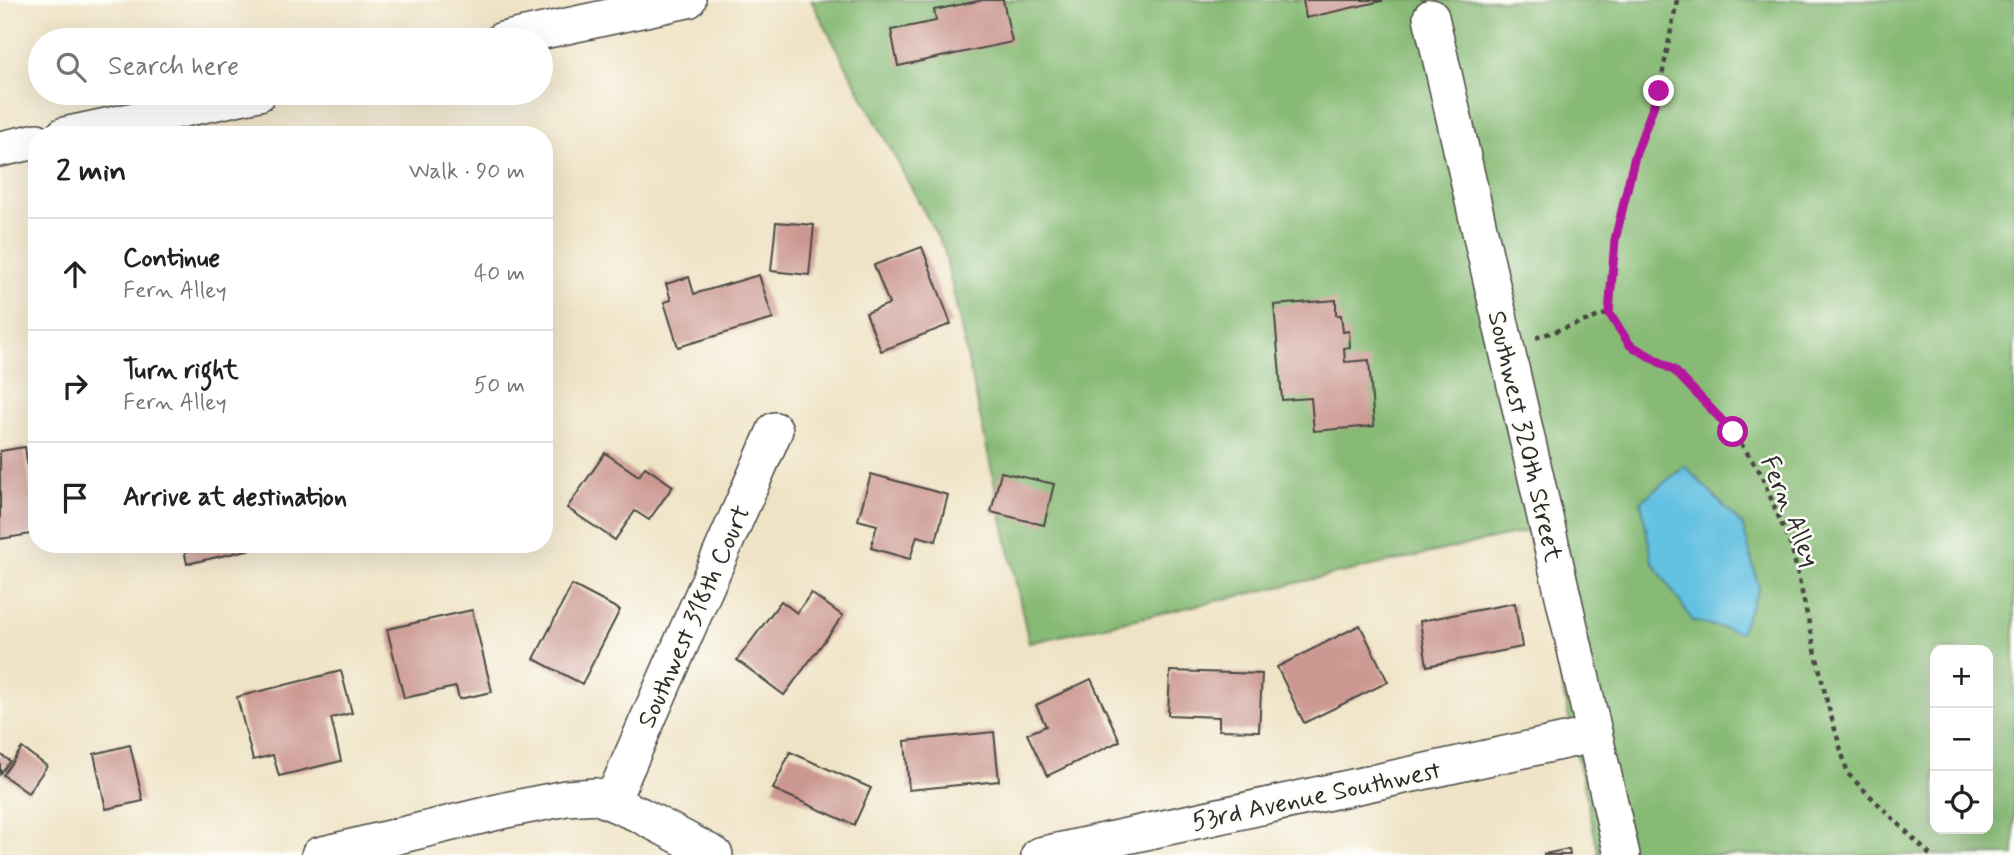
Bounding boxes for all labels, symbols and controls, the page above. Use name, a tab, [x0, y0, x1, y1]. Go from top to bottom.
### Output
search box	[28, 28, 553, 105]
icon: search	[52, 48, 90, 86]
text: Search here	[108, 50, 239, 84]
route end	[1643, 75, 1674, 106]
text: 2 min	[56, 152, 126, 191]
text: Walk · 90 m	[409, 157, 525, 187]
text: Continue	[123, 242, 220, 276]
icon: ahead	[56, 255, 94, 293]
text: 40 m	[474, 259, 525, 289]
text: Fern Alley	[123, 276, 227, 306]
street label: Southwest 320th Street	[1479, 308, 1569, 565]
text: Turn right	[123, 354, 239, 388]
icon: right	[56, 367, 94, 405]
text: 50 m	[474, 371, 525, 401]
text: Fern Alley	[123, 388, 227, 418]
route start	[1717, 416, 1748, 447]
street label: Fern Alley	[1751, 451, 1827, 572]
icon: arrive	[56, 479, 94, 517]
text: Arrive at destination	[123, 481, 347, 515]
street label: Southwest 318th Court	[630, 500, 759, 734]
map controls	[1930, 645, 1993, 834]
button: +	[1930, 645, 1993, 708]
button: −	[1930, 708, 1993, 771]
street label: 53rd Avenue Southwest	[1189, 754, 1444, 840]
button: locate	[1930, 771, 1993, 834]

